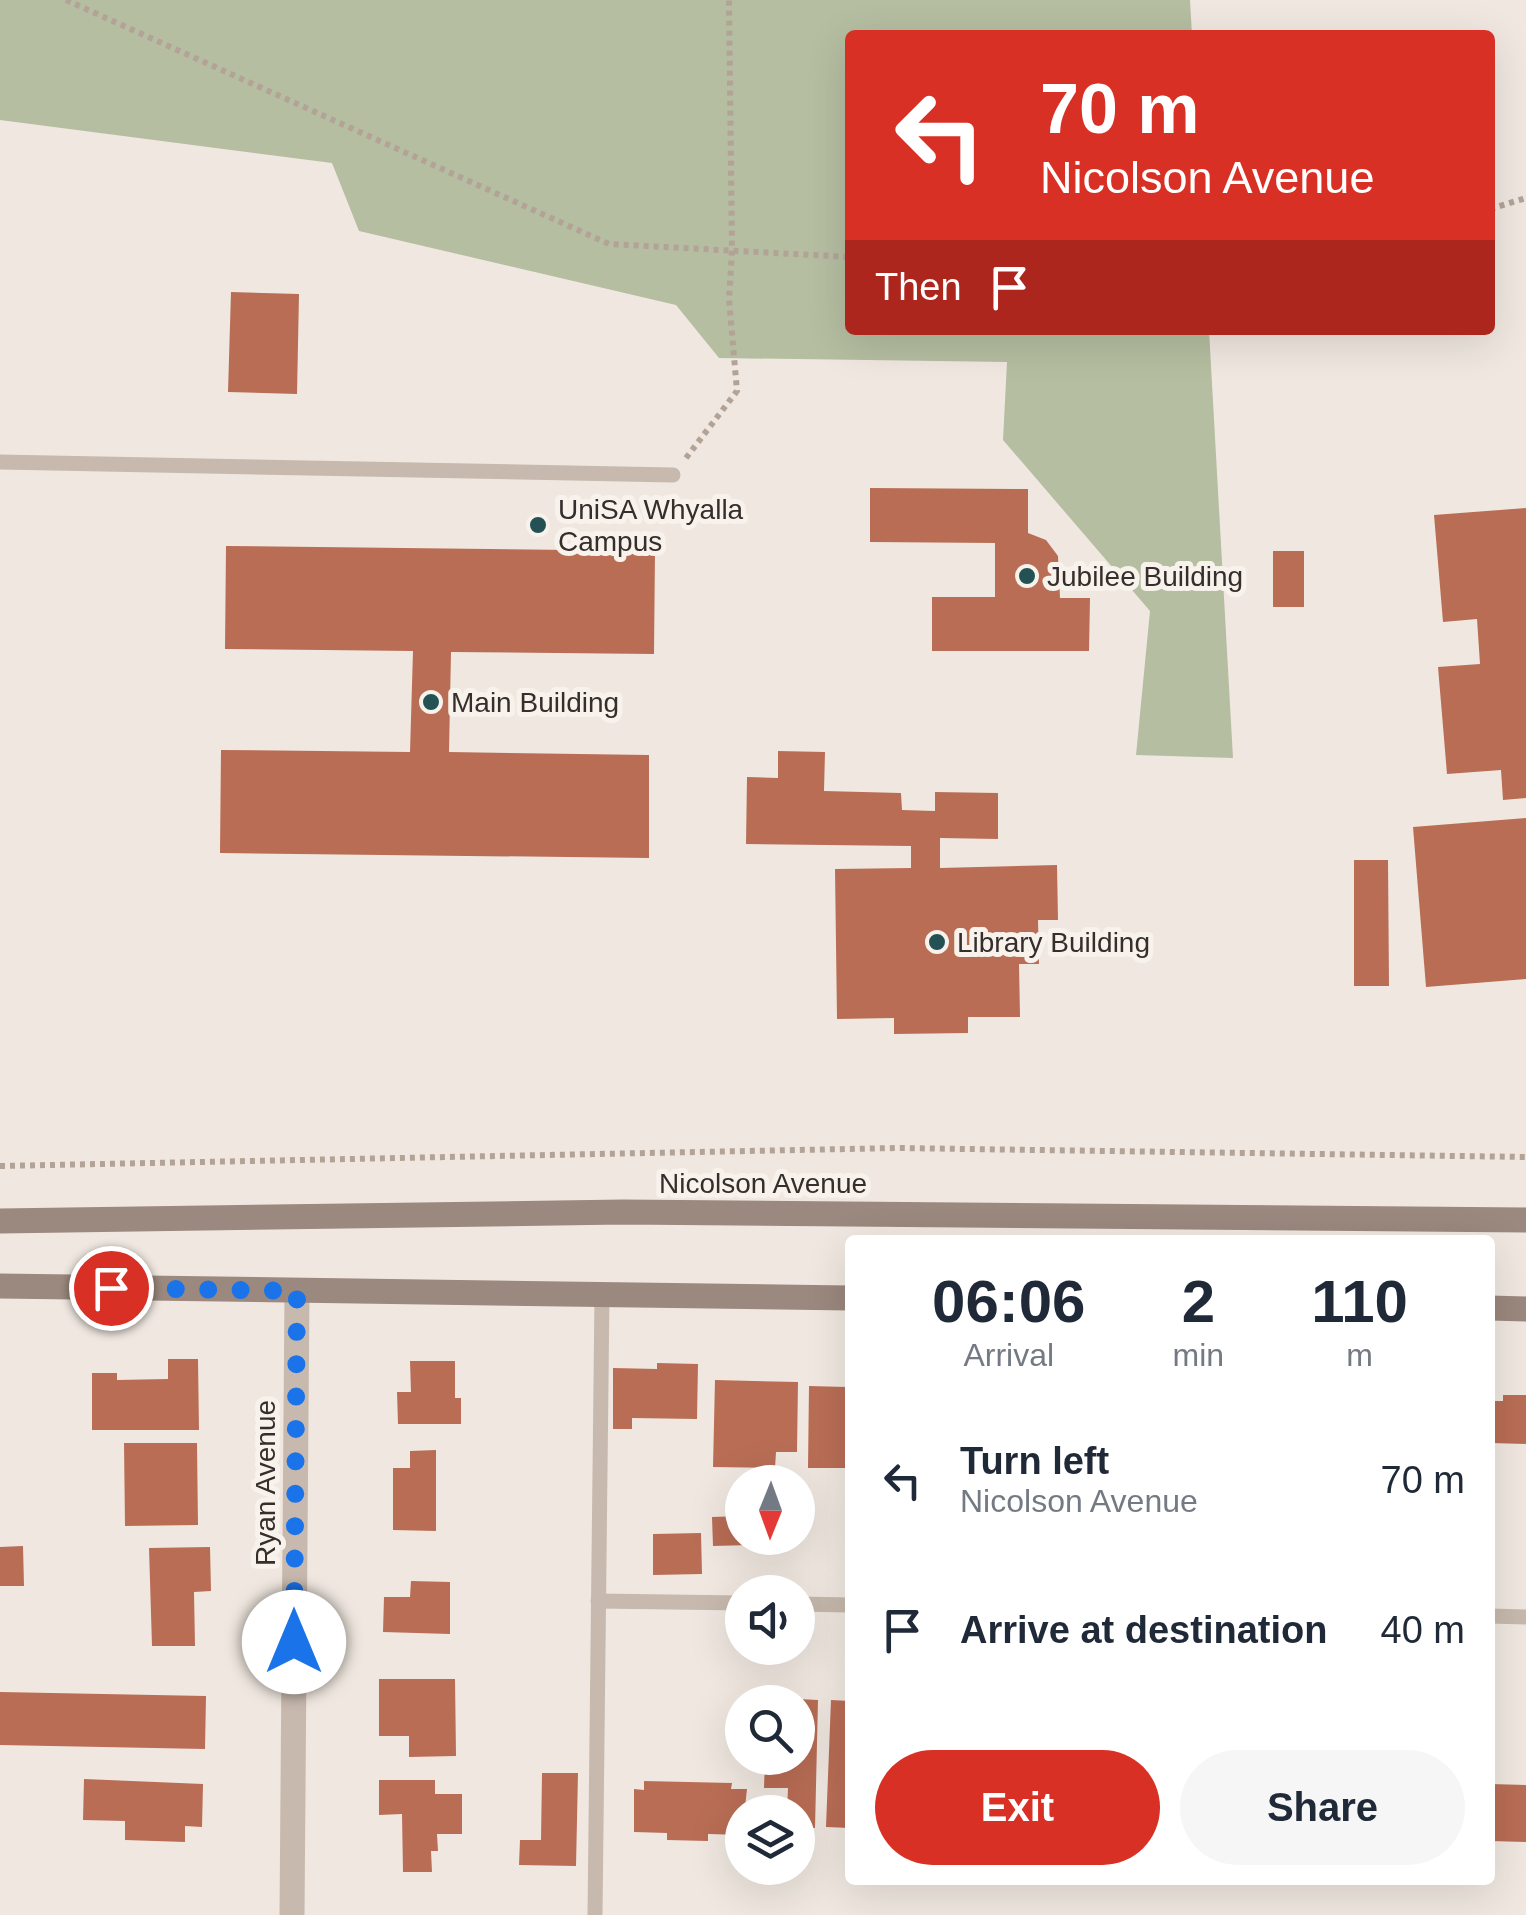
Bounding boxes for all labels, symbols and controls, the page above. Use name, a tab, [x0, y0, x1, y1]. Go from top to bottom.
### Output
icon: left	[875, 70, 1005, 200]
text: 70 m	[1040, 70, 1200, 148]
text: Nicolson Avenue	[1040, 152, 1374, 203]
icon: arrive	[982, 260, 1037, 315]
text: Then	[875, 266, 962, 308]
place label: UniSA Whyalla Campus	[558, 494, 744, 557]
marker: UniSA Whyalla Campus	[527, 514, 549, 536]
place label: Jubilee Building	[1047, 561, 1243, 592]
marker: Jubilee Building	[1016, 565, 1038, 587]
place label: Main Building	[451, 687, 619, 718]
marker: Main Building	[420, 691, 442, 713]
place label: Library Building	[957, 927, 1150, 958]
marker: Library Building	[926, 931, 948, 953]
street label: Nicolson Avenue	[659, 1168, 867, 1199]
pin	[69, 1246, 154, 1331]
icon: arrive	[84, 1261, 139, 1316]
text: 06:06	[932, 1268, 1086, 1335]
text: 2	[1182, 1268, 1215, 1335]
text: 110	[1311, 1268, 1408, 1335]
text: Arrival	[963, 1337, 1054, 1373]
text: min	[1173, 1337, 1224, 1373]
text: m	[1346, 1337, 1373, 1373]
street label: Ryan Avenue	[250, 1400, 281, 1566]
text: Turn left	[960, 1440, 1109, 1482]
icon: left	[875, 1453, 930, 1508]
text: 70 m	[1381, 1459, 1465, 1501]
north arrow	[725, 1465, 815, 1555]
map controls	[725, 1465, 815, 1885]
text: Nicolson Avenue	[960, 1483, 1198, 1519]
button: sound	[725, 1575, 815, 1665]
position arrow	[242, 1590, 346, 1694]
icon: arrive	[875, 1603, 930, 1658]
text: Arrive at destination	[960, 1609, 1327, 1651]
text: 40 m	[1381, 1609, 1465, 1651]
button: search	[725, 1685, 815, 1775]
button: Exit	[875, 1750, 1160, 1865]
button: Share	[1180, 1750, 1465, 1865]
button: layers	[725, 1795, 815, 1885]

